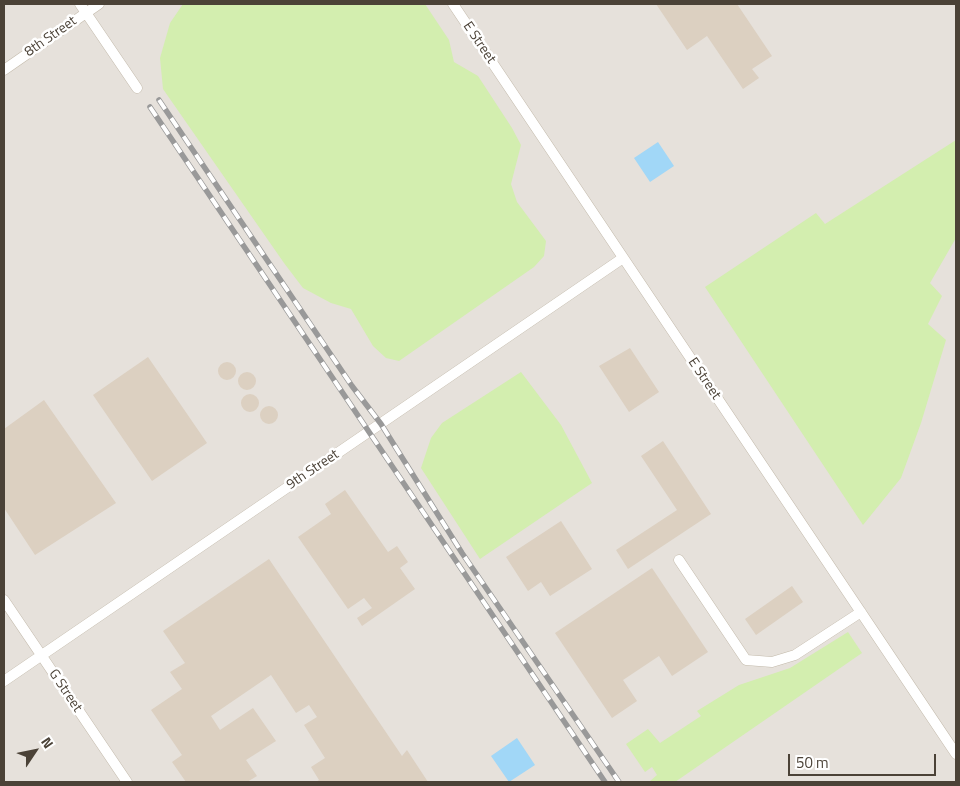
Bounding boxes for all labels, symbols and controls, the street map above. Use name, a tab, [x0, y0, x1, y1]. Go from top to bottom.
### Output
street label: 8th Street	[22, 13, 80, 61]
street label: E Street	[459, 19, 499, 67]
street label: E Street	[684, 355, 724, 403]
street label: 9th Street	[284, 446, 342, 494]
street label: G Street	[45, 666, 85, 716]
north arrow	[10, 726, 60, 776]
text: N	[36, 732, 59, 752]
scale bar	[790, 744, 938, 776]
text: 50 m	[796, 751, 829, 774]

